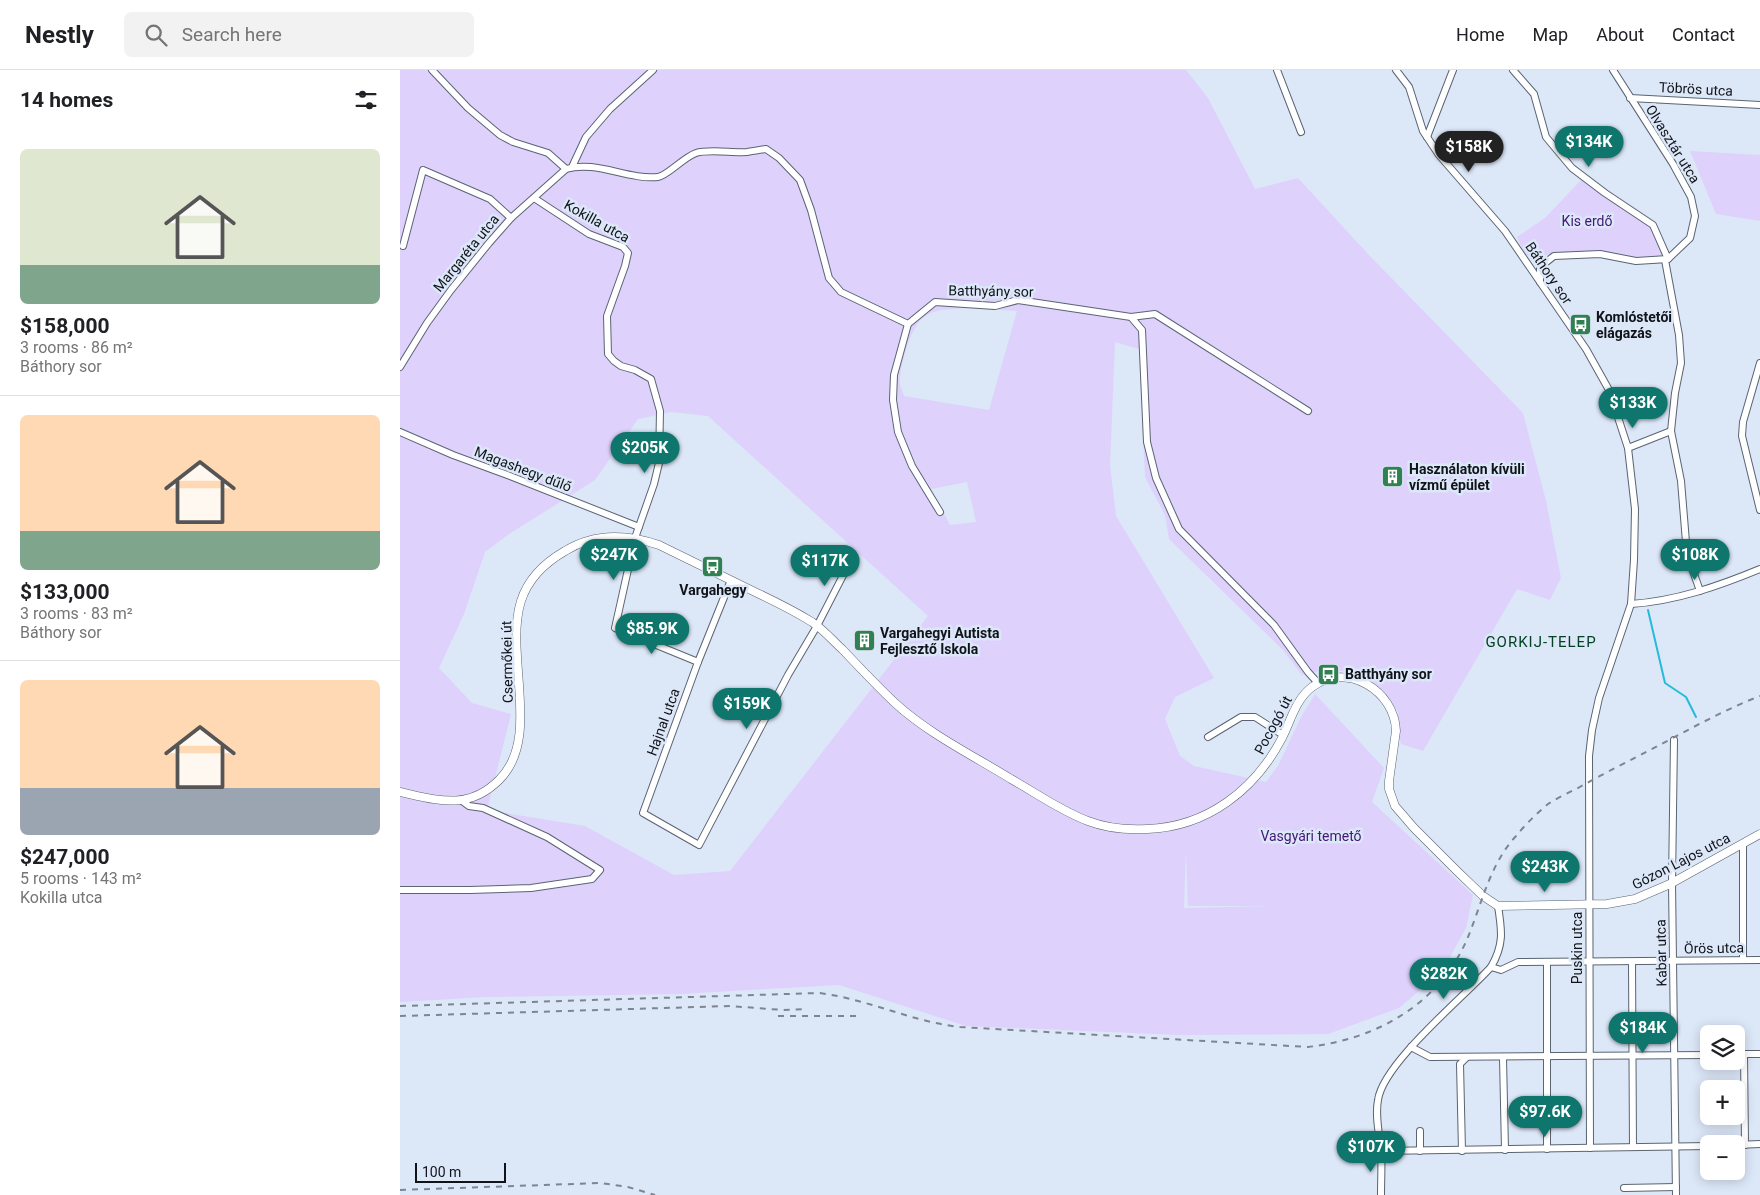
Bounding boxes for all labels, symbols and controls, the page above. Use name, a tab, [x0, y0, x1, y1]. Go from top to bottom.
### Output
search box	[124, 12, 474, 57]
text: Nestly	[25, 21, 94, 49]
icon: search	[142, 21, 170, 49]
text: Search here	[182, 23, 282, 46]
text: Home	[1456, 24, 1505, 45]
text: Map	[1533, 24, 1568, 45]
text: About	[1596, 24, 1644, 45]
text: Contact	[1672, 24, 1735, 45]
street label: Töbrös utca	[1659, 79, 1733, 99]
icon: filters	[352, 86, 380, 114]
text: 14 homes	[20, 88, 113, 112]
street label: Olvasztár utca	[1643, 102, 1703, 186]
pin: $134K	[1554, 126, 1624, 168]
pin: $158K	[1434, 131, 1504, 173]
text: $134K	[1566, 132, 1612, 151]
text: $158K	[1446, 137, 1492, 156]
icon: home	[155, 182, 245, 272]
street label: Kokilla utca	[562, 196, 632, 246]
street label: Margaréta utca	[430, 211, 502, 295]
park label: Kis erdő	[1562, 213, 1612, 229]
street label: Báthory sor	[1522, 239, 1576, 307]
street label: Batthyány sor	[948, 282, 1034, 300]
place label: Komlóstetői elágazás	[1596, 309, 1672, 341]
bus stop icon: Komlóstetői elágazás	[1568, 313, 1592, 337]
text: $158,000	[20, 314, 110, 338]
text: 3 rooms · 86 m²	[20, 338, 133, 357]
text: Báthory sor	[20, 357, 102, 376]
pin: $133K	[1598, 386, 1668, 429]
text: $133K	[1610, 393, 1656, 412]
pin: $205K	[610, 432, 680, 474]
text: $205K	[622, 438, 668, 457]
street label: Magashegy dűlő	[472, 443, 574, 495]
icon: home	[155, 447, 245, 537]
place label: Használaton kívüli vízmű épület	[1409, 461, 1525, 493]
building icon: Használaton kívüli vízmű épület	[1381, 465, 1405, 489]
pin: $247K	[579, 538, 649, 581]
pin: $108K	[1660, 538, 1730, 581]
pin: $117K	[790, 544, 860, 587]
text: $247K	[591, 545, 637, 564]
text: $108K	[1672, 545, 1718, 564]
text: $117K	[802, 551, 848, 570]
bus stop icon: Vargahegy	[701, 555, 725, 579]
text: $133,000	[20, 580, 110, 604]
place label: Vargahegy	[679, 582, 748, 598]
text: 3 rooms · 83 m²	[20, 604, 133, 623]
pin: $85.9K	[611, 612, 693, 655]
text: $85.9K	[626, 619, 678, 638]
street label: Csermőkei út	[498, 620, 516, 703]
text: Báthory sor	[20, 623, 102, 642]
place label: Vargahegyi Autista Fejlesztő Iskola	[880, 625, 1000, 657]
building icon: Vargahegyi Autista Fejlesztő Iskola	[852, 629, 876, 653]
district label: GORKIJ-TELEP	[1485, 633, 1597, 651]
bus stop icon: Batthyány sor	[1317, 662, 1341, 686]
place label: Batthyány sor	[1345, 666, 1432, 682]
street label: Hajnal utca	[643, 686, 683, 758]
pin: $159K	[712, 688, 782, 730]
street label: Pocogó út	[1251, 693, 1295, 757]
text: $159K	[724, 694, 770, 713]
icon: home	[155, 712, 245, 802]
park label: Vasgyári temető	[1260, 828, 1362, 844]
street label: Gózon Lajos utca	[1629, 829, 1733, 893]
text: $247,000	[20, 845, 110, 869]
pin: $243K	[1510, 850, 1580, 893]
text: $243K	[1522, 857, 1568, 876]
text: 5 rooms · 143 m²	[20, 869, 142, 888]
text: Kokilla utca	[20, 888, 103, 907]
street label: Puskin utca	[1569, 912, 1585, 984]
street label: Kabar utca	[1652, 919, 1670, 987]
street label: Örös utca	[1684, 939, 1744, 957]
pin: $282K	[1409, 958, 1479, 1000]
text: $282K	[1421, 964, 1467, 983]
pin: $184K	[1608, 1012, 1678, 1054]
text: $184K	[1620, 1018, 1666, 1037]
map controls	[1700, 1025, 1745, 1180]
button: layers	[1700, 1025, 1745, 1070]
button: +	[1700, 1080, 1745, 1125]
pin: $97.6K	[1504, 1096, 1586, 1138]
text: $97.6K	[1519, 1102, 1571, 1121]
pin: $107K	[1336, 1130, 1406, 1173]
button: −	[1700, 1135, 1745, 1180]
text: $107K	[1348, 1137, 1394, 1156]
scale bar	[415, 1160, 506, 1183]
text: 100 m	[422, 1164, 461, 1180]

